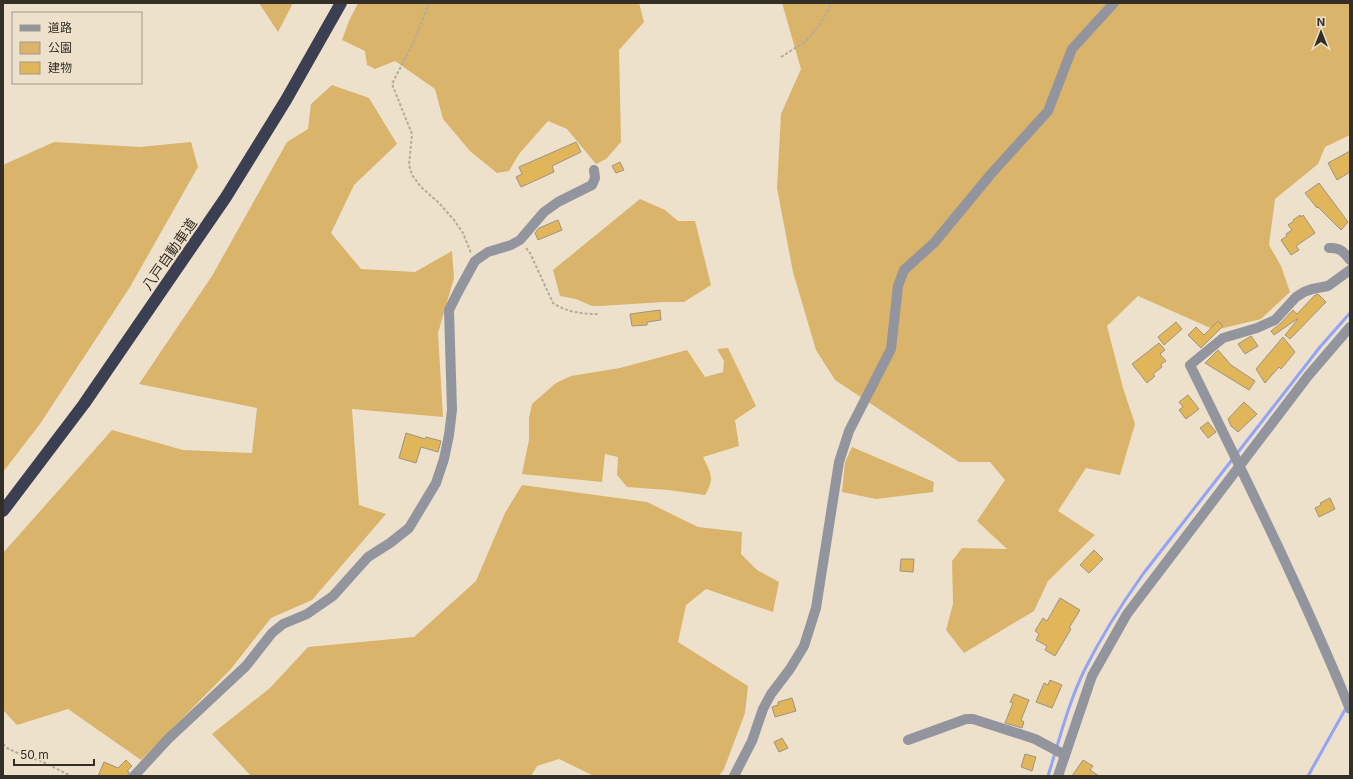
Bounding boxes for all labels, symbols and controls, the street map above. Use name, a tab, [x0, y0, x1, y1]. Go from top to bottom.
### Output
legend	[12, 12, 142, 84]
north arrow	[1301, 12, 1341, 52]
text: N	[1317, 15, 1325, 29]
text: 道路	[48, 20, 72, 35]
text: 公園	[48, 40, 72, 55]
text: 建物	[48, 60, 72, 75]
street label: 八戸自動車道	[138, 215, 200, 293]
scale bar	[14, 741, 94, 767]
text: 50 m	[20, 747, 49, 762]

